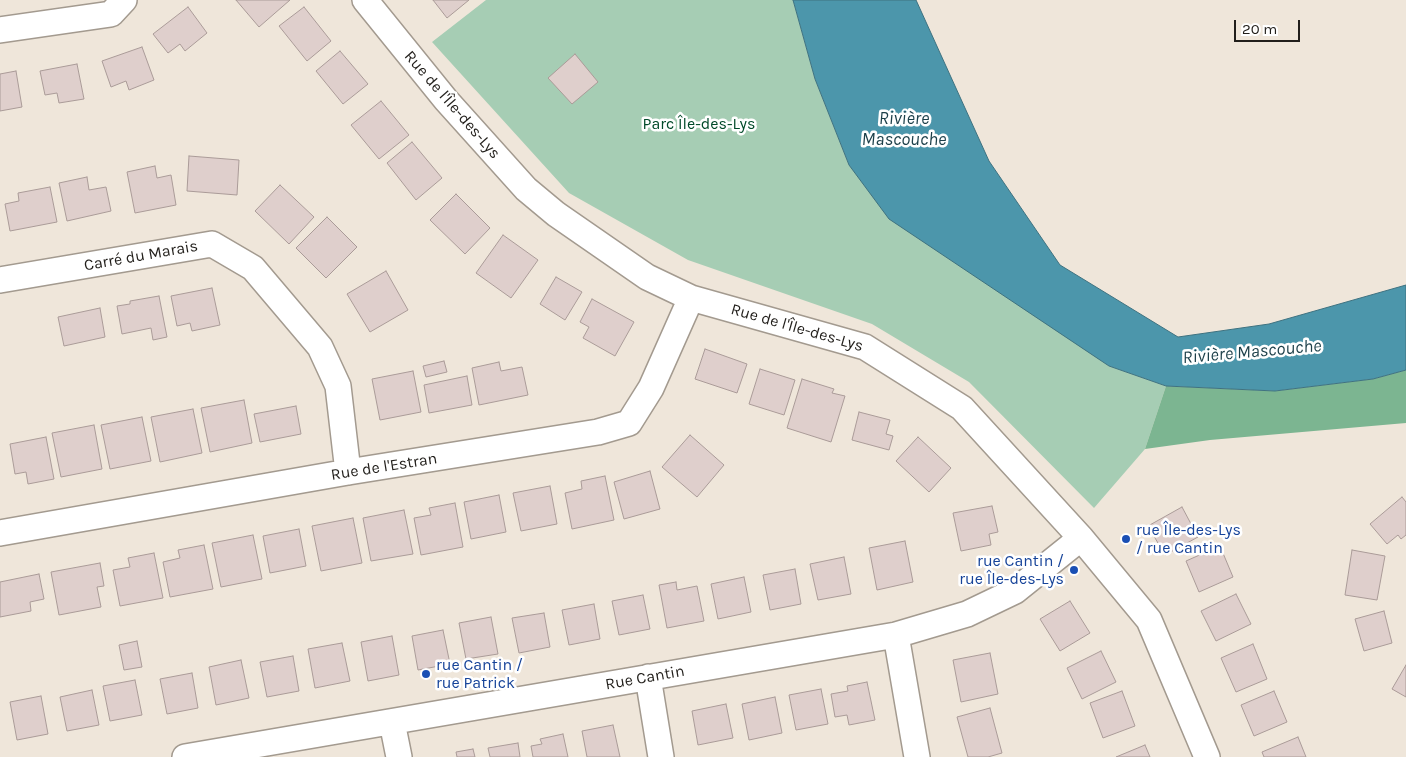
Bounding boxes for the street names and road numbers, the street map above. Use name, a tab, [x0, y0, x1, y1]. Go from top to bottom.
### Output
street label: Rue de l'Île-des-Lys	[400, 47, 504, 163]
street label: Carré du Marais	[83, 237, 199, 275]
street label: Rue de l'Île-des-Lys	[729, 300, 865, 356]
street label: Rue de l'Estran	[330, 449, 438, 485]
street label: Rue Cantin	[604, 662, 686, 694]

